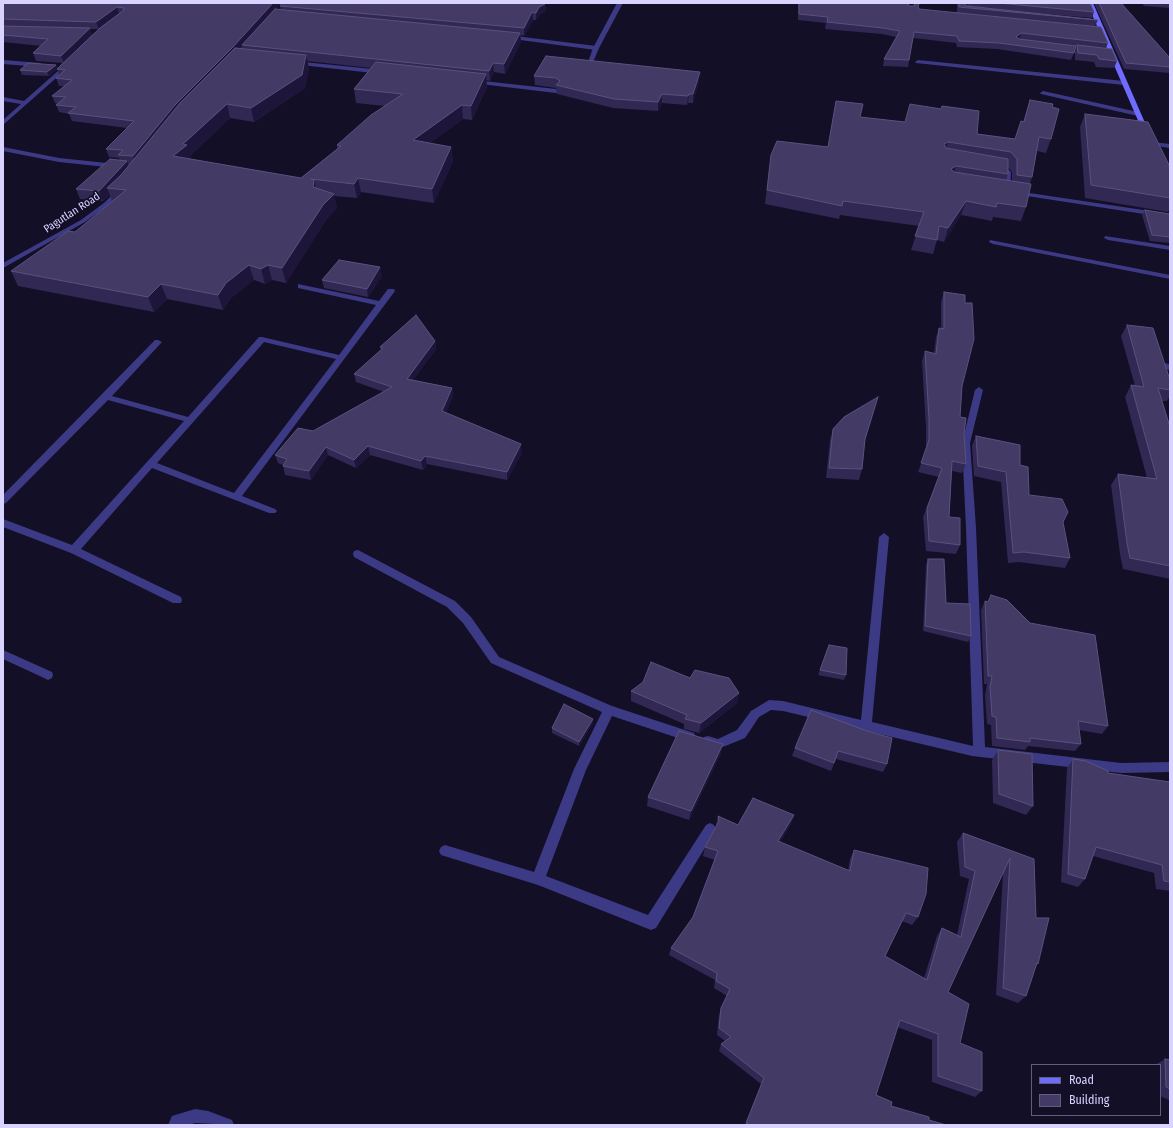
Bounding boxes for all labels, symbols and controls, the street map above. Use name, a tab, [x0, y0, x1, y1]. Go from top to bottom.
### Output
street label: Pagutlan Road	[41, 190, 103, 236]
legend	[1031, 1064, 1161, 1116]
text: Road	[1069, 1073, 1094, 1087]
text: Building	[1069, 1093, 1109, 1107]

